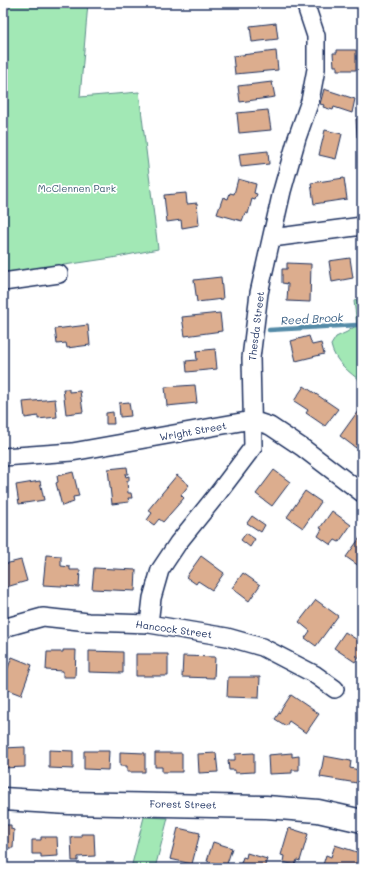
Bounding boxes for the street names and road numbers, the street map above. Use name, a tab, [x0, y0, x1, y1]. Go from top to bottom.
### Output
street label: Thesda Street	[245, 290, 267, 362]
street label: Wright Street	[158, 418, 228, 444]
street label: Hancock Street	[135, 617, 213, 641]
street label: Forest Street	[149, 796, 217, 812]

